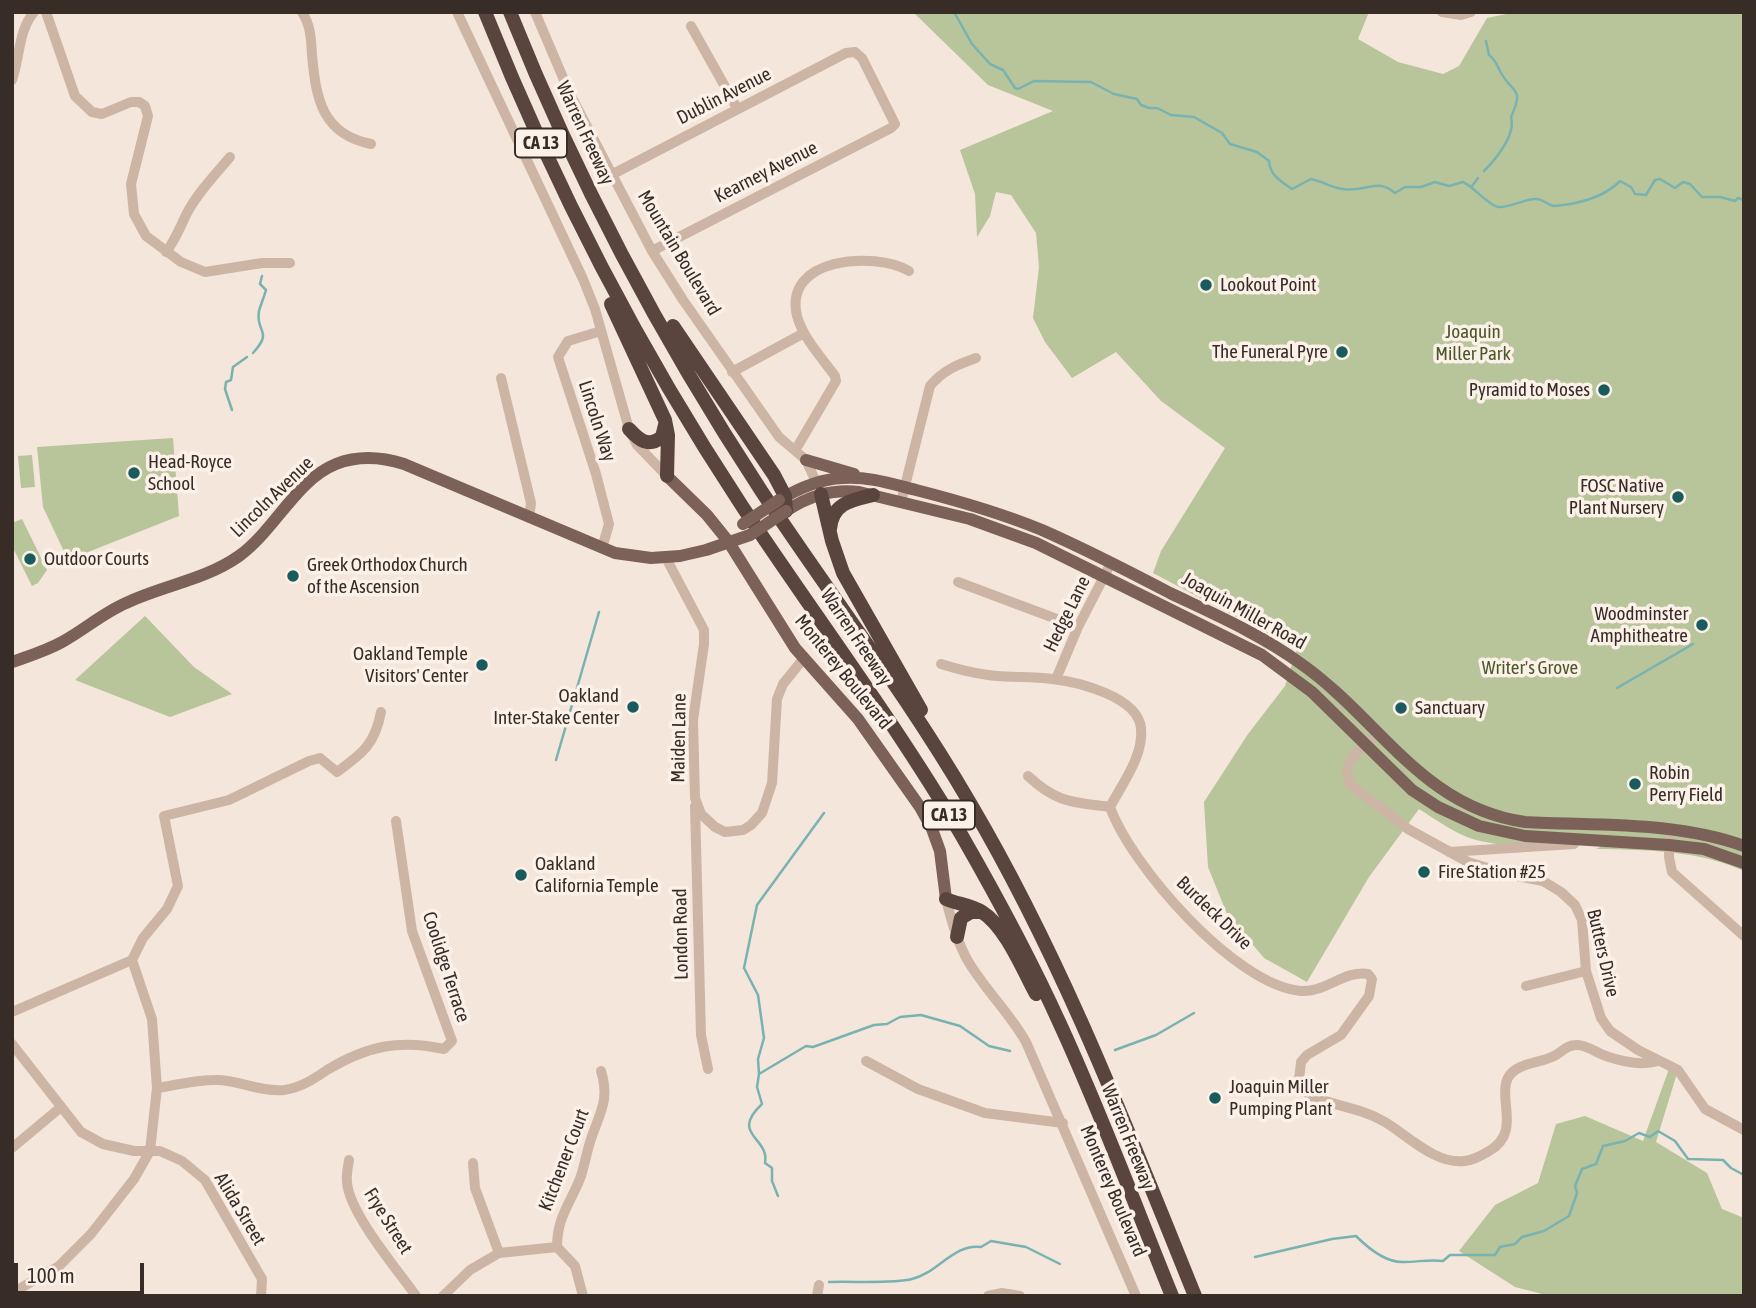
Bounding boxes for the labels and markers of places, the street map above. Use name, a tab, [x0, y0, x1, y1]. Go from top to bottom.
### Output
place label: Lookout Point	[1220, 274, 1316, 296]
marker: Lookout Point	[1198, 277, 1214, 293]
place label: The Funeral Pyre	[1212, 341, 1328, 363]
marker: The Funeral Pyre	[1334, 344, 1350, 360]
place label: Pyramid to Moses	[1469, 379, 1590, 401]
marker: Pyramid to Moses	[1596, 382, 1612, 398]
place label: Head-Royce School	[148, 451, 232, 495]
marker: Head-Royce School	[126, 465, 142, 481]
place label: FOSC Native Plant Nursery	[1569, 475, 1664, 519]
marker: FOSC Native Plant Nursery	[1670, 489, 1686, 505]
place label: Outdoor Courts	[44, 548, 149, 570]
marker: Outdoor Courts	[22, 551, 38, 567]
place label: Greek Orthodox Church of the Ascension	[307, 554, 468, 598]
marker: Greek Orthodox Church of the Ascension	[285, 568, 301, 584]
place label: Woodminster Amphitheatre	[1591, 603, 1688, 647]
marker: Woodminster Amphitheatre	[1694, 617, 1710, 633]
place label: Oakland Temple Visitors' Center	[353, 643, 468, 687]
marker: Oakland Temple Visitors' Center	[474, 657, 490, 673]
place label: Oakland Inter-Stake Center	[493, 685, 619, 729]
place label: Sanctuary	[1415, 697, 1485, 719]
marker: Oakland Inter-Stake Center	[625, 699, 641, 715]
marker: Sanctuary	[1393, 700, 1409, 716]
place label: Robin Perry Field	[1649, 762, 1723, 806]
marker: Robin Perry Field	[1627, 776, 1643, 792]
place label: Oakland California Temple	[535, 853, 659, 897]
place label: Fire Station #25	[1438, 861, 1546, 883]
marker: Fire Station #25	[1416, 864, 1432, 880]
marker: Oakland California Temple	[513, 867, 529, 883]
place label: Joaquin Miller Pumping Plant	[1229, 1076, 1332, 1120]
marker: Joaquin Miller Pumping Plant	[1207, 1090, 1223, 1106]

